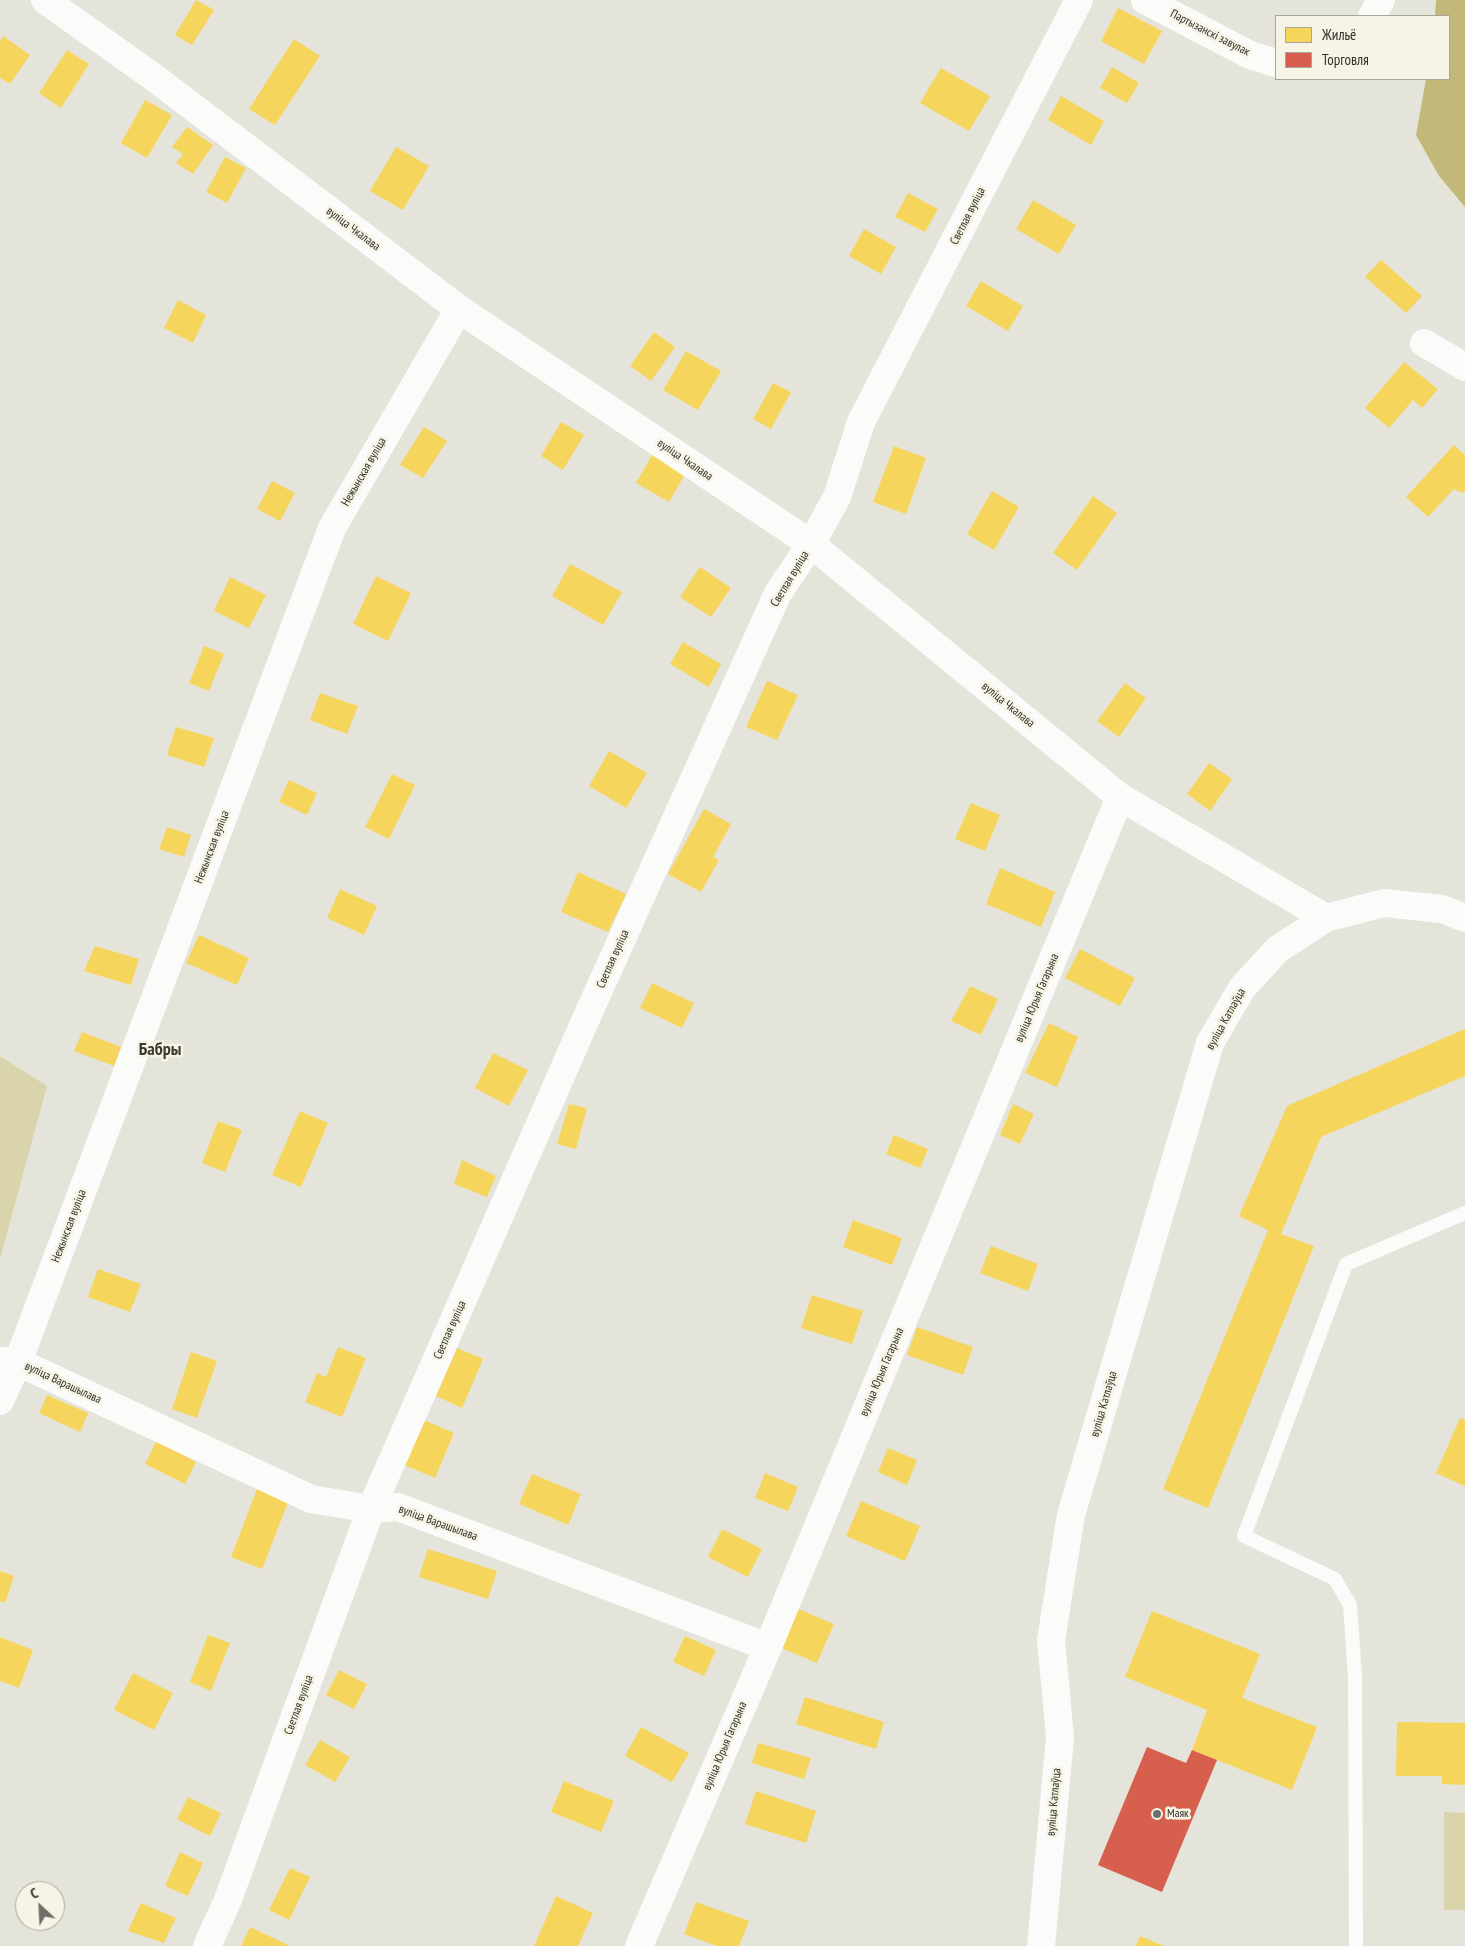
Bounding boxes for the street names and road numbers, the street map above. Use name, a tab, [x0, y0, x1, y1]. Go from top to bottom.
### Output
street label: Партызанскі завулак	[1168, 7, 1252, 59]
street label: Светлая вуліца	[947, 185, 989, 247]
street label: вуліца Чкалава	[323, 204, 383, 254]
street label: Нежынская вуліца	[338, 435, 390, 509]
street label: вуліца Чкалава	[654, 436, 716, 484]
street label: Светлая вуліца	[768, 548, 812, 610]
street label: вуліца Чкалава	[979, 679, 1037, 731]
street label: Нежынская вуліца	[191, 808, 233, 886]
street label: Светлая вуліца	[594, 927, 632, 991]
street label: вуліца Юрыя Гагарына	[1012, 952, 1062, 1044]
street label: вуліца Катлаўца	[1203, 986, 1249, 1052]
street label: Нежынская вуліца	[48, 1187, 90, 1265]
street label: Светлая вуліца	[431, 1298, 469, 1362]
street label: вуліца Юрыя Гагарына	[857, 1326, 907, 1418]
street label: вуліца Варашылава	[22, 1359, 104, 1407]
street label: вуліца Катлаўца	[1088, 1369, 1120, 1439]
street label: вуліца Варашылава	[397, 1502, 479, 1544]
street label: Светлая вуліца	[282, 1673, 316, 1737]
street label: вуліца Юрыя Гагарына	[700, 1700, 750, 1792]
street label: вуліца Катлаўца	[1044, 1768, 1064, 1836]

